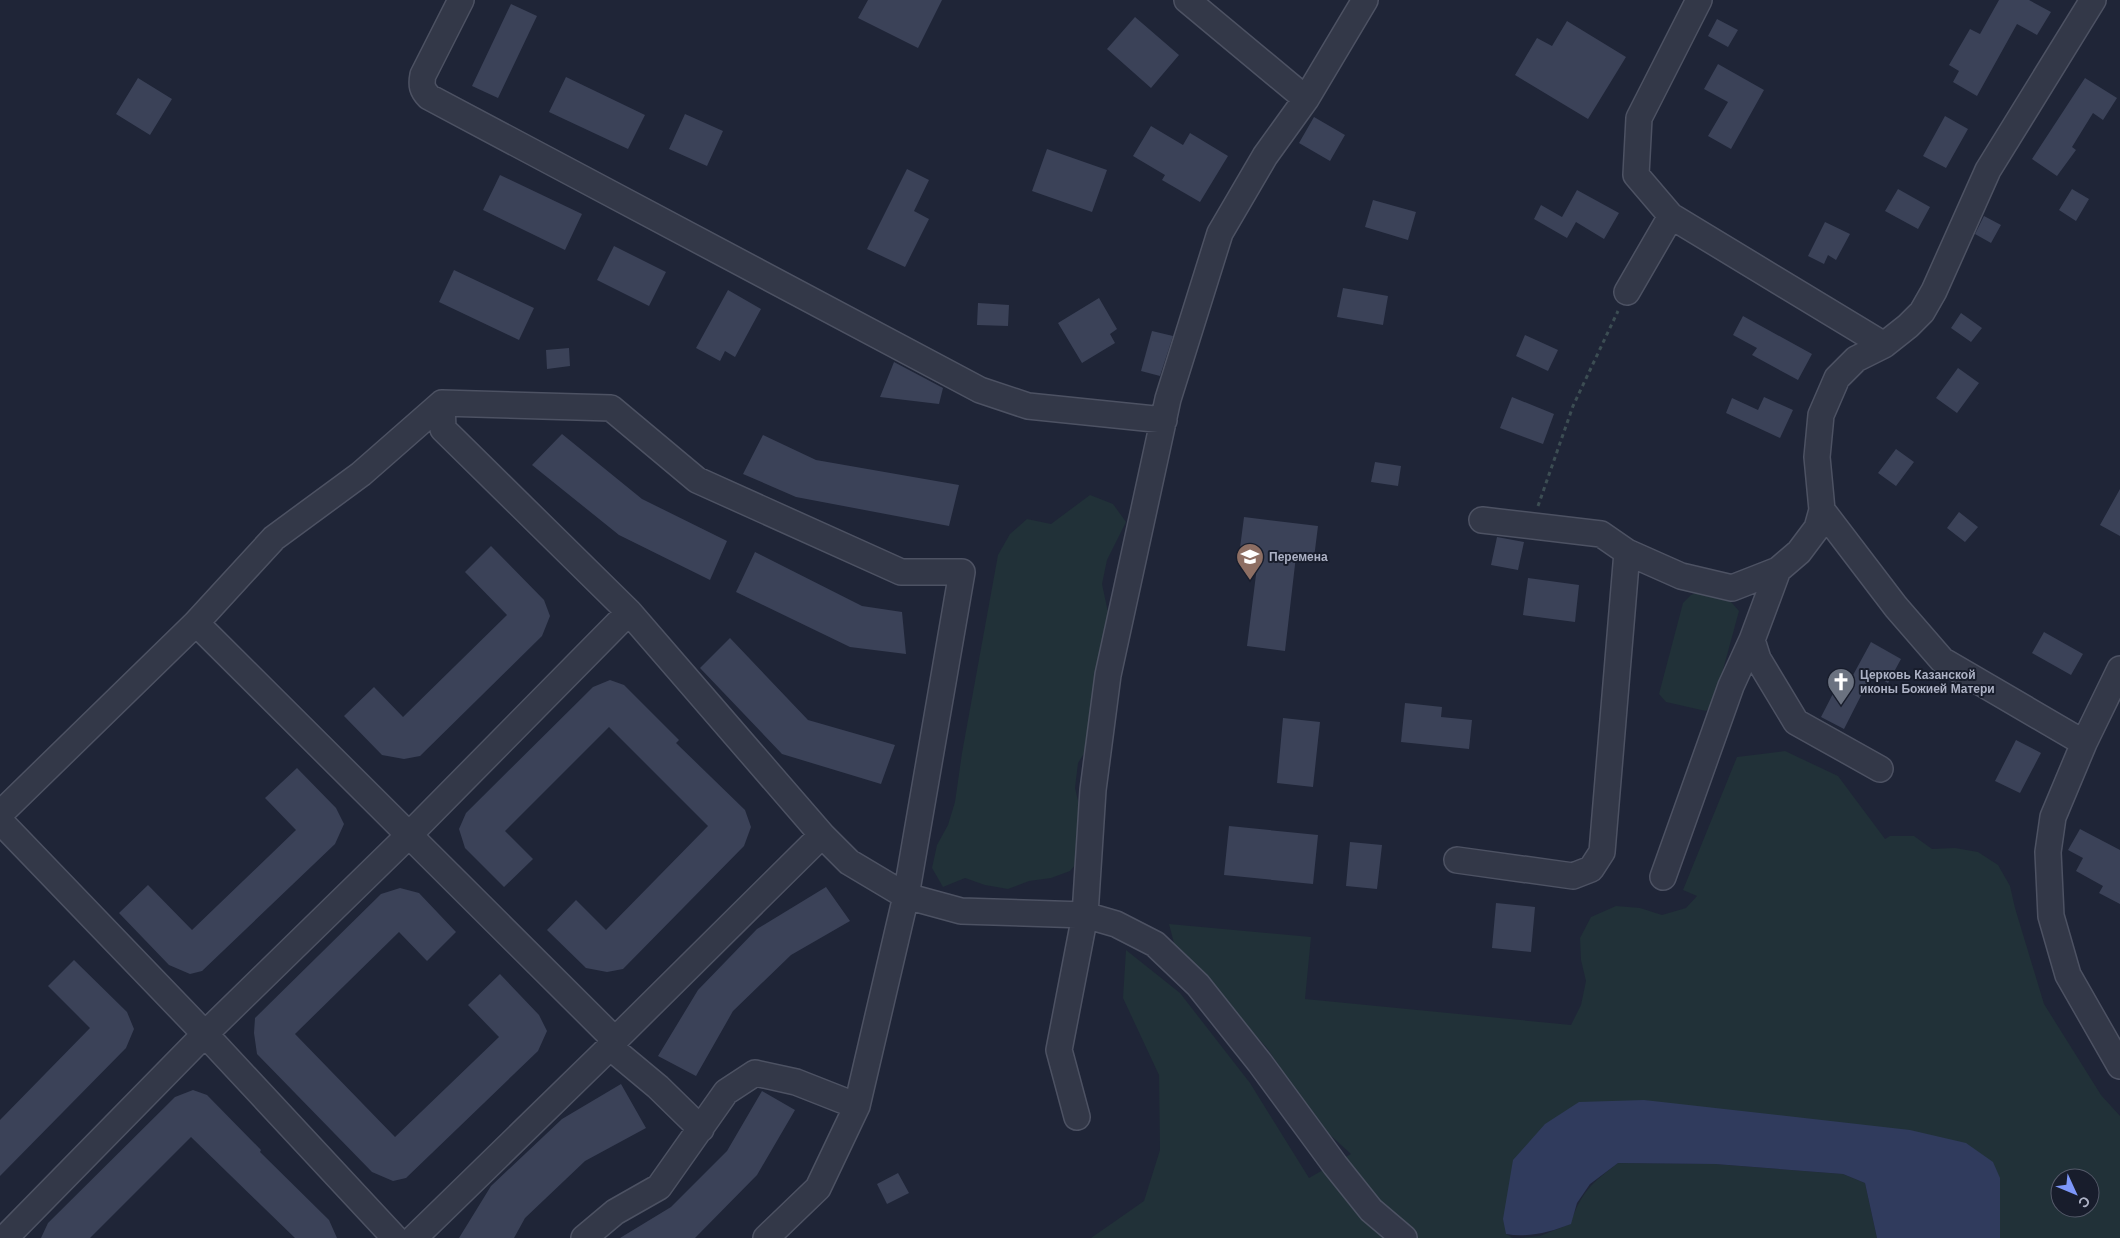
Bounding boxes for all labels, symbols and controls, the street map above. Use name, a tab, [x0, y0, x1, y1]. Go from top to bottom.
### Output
school or university icon: Перемена	[1235, 542, 1265, 581]
place label: Перемена	[1269, 550, 1328, 564]
church icon: Церковь Казанской иконы Божией Матери	[1826, 667, 1856, 706]
place label: Церковь Казанской иконы Божией Матери	[1860, 668, 1995, 696]
north arrow	[2050, 1168, 2100, 1218]
text: С	[2075, 1193, 2094, 1211]

